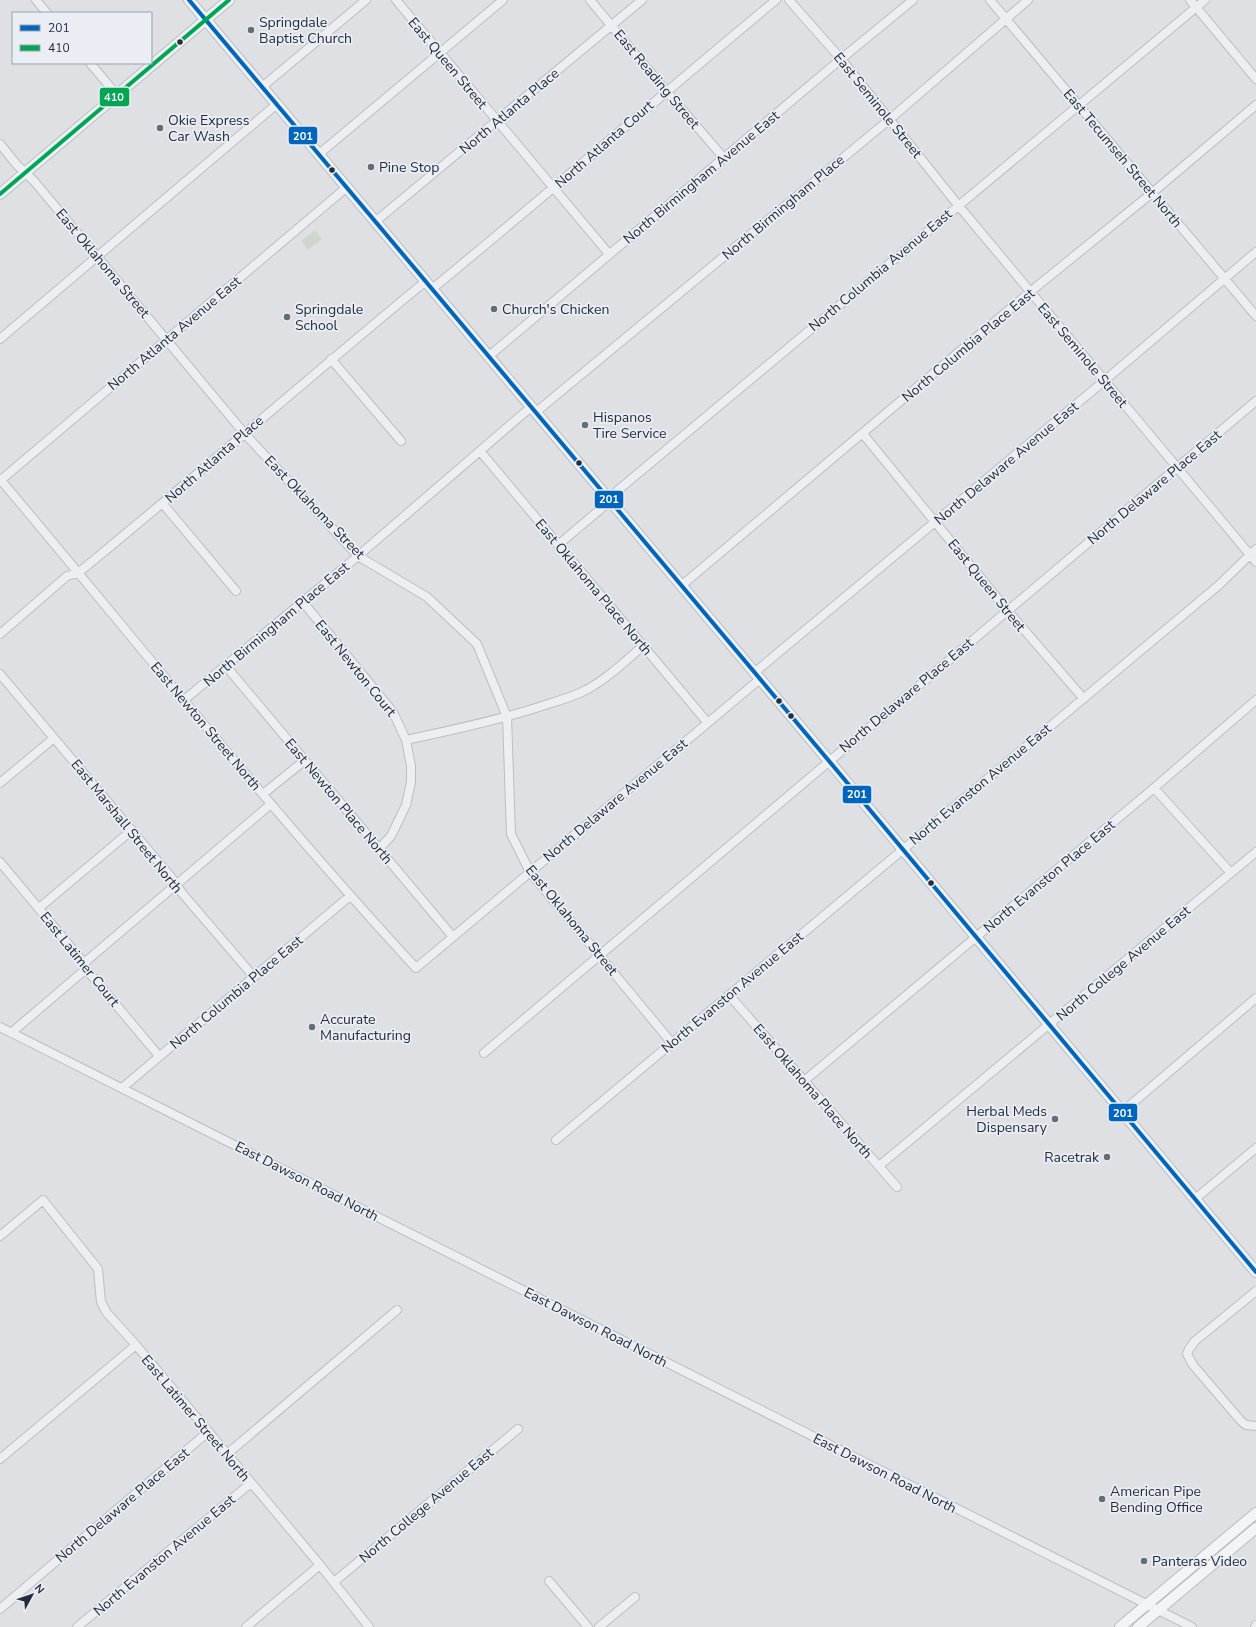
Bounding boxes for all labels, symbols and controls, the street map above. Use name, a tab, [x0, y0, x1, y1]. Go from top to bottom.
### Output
legend	[12, 12, 152, 64]
place label: Springdale Baptist Church	[259, 13, 352, 48]
street label: East Queen Street	[404, 14, 492, 113]
text: 201	[48, 20, 70, 36]
marker: Springdale Baptist Church	[246, 25, 256, 35]
street label: East Reading Street	[609, 26, 704, 133]
unlabelled marker	[175, 37, 185, 47]
text: 410	[48, 40, 70, 56]
street label: East Seminole Street	[829, 48, 926, 162]
street label: North Atlanta Place	[456, 64, 563, 159]
street label: East Tecumseh Street North	[1059, 85, 1186, 232]
line badge: 410	[99, 87, 130, 107]
text: 410	[104, 90, 124, 105]
street label: North Atlanta Court	[551, 96, 658, 193]
street label: North Birmingham Avenue East	[619, 106, 783, 248]
place label: Okie Express Car Wash	[168, 111, 250, 146]
marker: Okie Express Car Wash	[155, 123, 165, 133]
line badge: 201	[288, 126, 318, 145]
text: 201	[293, 129, 313, 144]
street label: North Birmingham Place	[718, 151, 849, 264]
place label: Pine Stop	[379, 158, 439, 177]
marker: Pine Stop	[366, 162, 376, 172]
unlabelled marker	[327, 165, 337, 175]
street label: East Oklahoma Street	[51, 205, 154, 322]
street label: North Columbia Avenue East	[805, 205, 956, 336]
street label: North Atlanta Avenue East	[104, 272, 245, 395]
street label: North Columbia Place East	[898, 284, 1039, 407]
street label: East Seminole Street	[1033, 299, 1132, 412]
place label: Springdale School	[295, 300, 363, 335]
place label: Church's Chicken	[502, 300, 609, 319]
marker: Church's Chicken	[489, 304, 499, 314]
marker: Springdale School	[282, 312, 292, 322]
street label: North Delaware Avenue East	[930, 397, 1082, 529]
place label: Hispanos Tire Service	[593, 408, 666, 443]
street label: North Atlanta Place	[161, 411, 268, 507]
marker: Hispanos Tire Service	[580, 420, 590, 430]
street label: North Delaware Place East	[1083, 426, 1225, 549]
street label: East Oklahoma Street	[260, 452, 369, 563]
unlabelled marker	[574, 458, 584, 468]
line badge: 201	[594, 490, 624, 509]
text: 201	[599, 492, 619, 507]
street label: East Oklahoma Place North	[531, 515, 656, 660]
street label: East Queen Street	[943, 535, 1030, 636]
street label: North Birmingham Place East	[199, 558, 353, 691]
street label: East Newton Court	[311, 616, 401, 721]
street label: North Delaware Place East	[835, 634, 977, 757]
street label: East Newton Street North	[146, 658, 265, 795]
unlabelled marker	[774, 696, 784, 706]
unlabelled marker	[786, 711, 796, 721]
street label: North Evanston Avenue East	[905, 719, 1055, 849]
street label: East Newton Place North	[280, 734, 397, 868]
street label: North Delaware Avenue East	[539, 734, 691, 866]
street label: East Marshall Street North	[67, 755, 187, 897]
line badge: 201	[842, 785, 872, 804]
text: 201	[847, 787, 867, 802]
street label: North Evanston Place East	[980, 816, 1119, 937]
street label: East Oklahoma Street	[521, 861, 622, 980]
unlabelled marker	[926, 878, 936, 888]
street label: North College Avenue East	[1052, 901, 1195, 1025]
street label: East Latimer Court	[36, 908, 124, 1011]
street label: North Evanston Avenue East	[657, 927, 807, 1057]
street label: North Columbia Place East	[166, 931, 307, 1054]
place label: Accurate Manufacturing	[320, 1010, 411, 1045]
street label: East Oklahoma Place North	[749, 1020, 877, 1163]
marker: Accurate Manufacturing	[307, 1022, 317, 1032]
place label: Herbal Meds Dispensary	[966, 1102, 1048, 1137]
line badge: 201	[1108, 1103, 1138, 1122]
text: 201	[1113, 1106, 1133, 1121]
marker: Herbal Meds Dispensary	[1050, 1114, 1060, 1124]
street label: East Dawson Road North	[232, 1137, 382, 1226]
place label: Racetrak	[1044, 1148, 1100, 1167]
marker: Racetrak	[1102, 1152, 1112, 1162]
street label: East Dawson Road North	[521, 1283, 671, 1372]
street label: East Latimer Street North	[137, 1351, 254, 1486]
street label: East Dawson Road North	[810, 1429, 960, 1518]
street label: North College Avenue East	[355, 1443, 498, 1567]
street label: North Delaware Place East	[51, 1444, 193, 1567]
place label: American Pipe Bending Office	[1110, 1482, 1203, 1517]
street label: North Evanston Avenue East	[89, 1490, 239, 1620]
marker: American Pipe Bending Office	[1097, 1494, 1107, 1504]
place label: Panteras Video	[1152, 1552, 1247, 1571]
marker: Panteras Video	[1139, 1556, 1149, 1566]
north arrow	[12, 1575, 52, 1615]
text: N	[31, 1581, 48, 1597]

